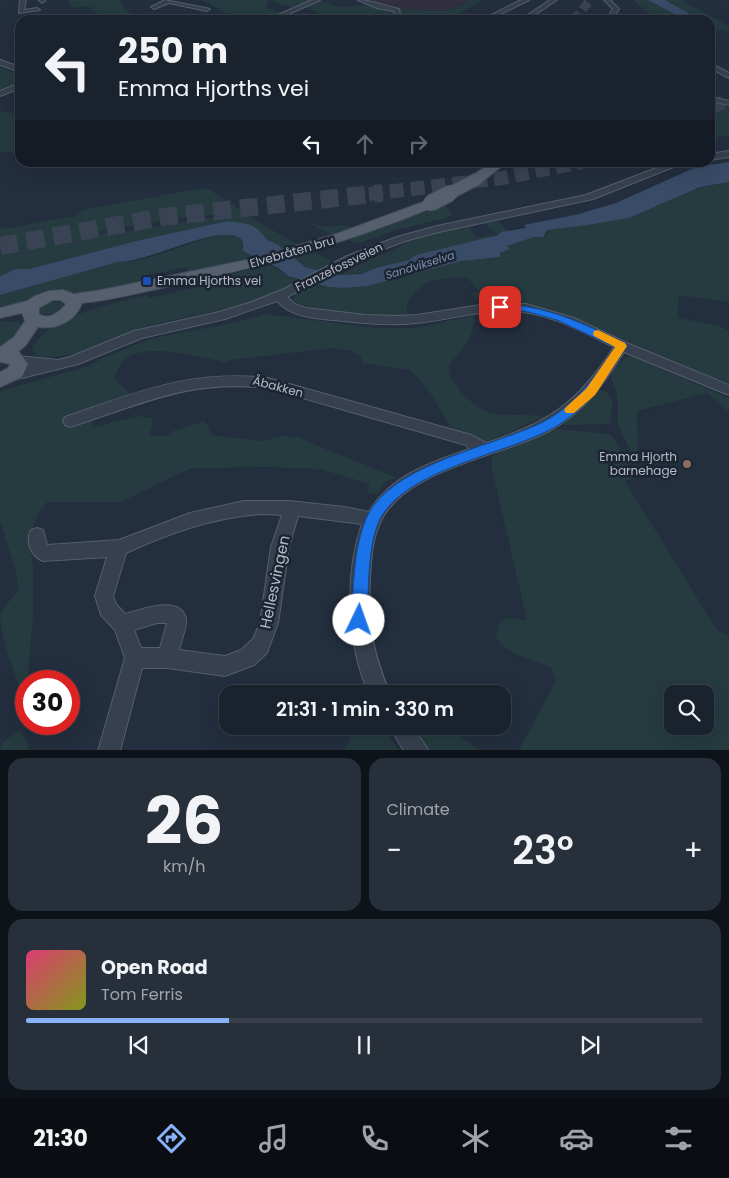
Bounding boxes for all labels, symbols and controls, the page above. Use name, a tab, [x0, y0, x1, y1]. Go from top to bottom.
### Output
text: 250 m	[118, 26, 228, 75]
icon: left	[35, 35, 100, 100]
text: Emma Hjorths vei	[118, 73, 309, 104]
icon: left	[298, 130, 326, 158]
icon: ahead	[351, 130, 379, 158]
icon: right	[404, 130, 432, 158]
street label: Elvebråten bru	[248, 231, 336, 272]
street label: Franzefossveien	[292, 238, 385, 295]
water label: Sandvikselva	[383, 247, 457, 283]
place label: Emma Hjorths vei	[157, 272, 261, 289]
marker: Emma Hjorths vei	[141, 275, 153, 287]
pin	[479, 286, 521, 328]
icon: arrive	[486, 293, 514, 321]
street label: Åbakken	[251, 372, 305, 401]
place label: Emma Hjorth barnehage	[599, 448, 677, 479]
marker: Emma Hjorth barnehage	[681, 458, 693, 470]
street label: Hellesvingen	[254, 533, 295, 631]
position arrow	[332, 593, 384, 645]
speed limit sign: 30	[15, 670, 80, 735]
map controls	[664, 685, 714, 735]
button: search	[664, 685, 714, 735]
text: 21:31 · 1 min · 330 m	[276, 696, 454, 723]
text: 26	[145, 776, 224, 867]
text: Climate	[387, 798, 450, 821]
text: 23°	[512, 824, 574, 877]
text: −	[387, 831, 402, 870]
text: +	[684, 831, 703, 870]
text: km/h	[163, 855, 206, 878]
text: Open Road	[101, 954, 208, 981]
text: Tom Ferris	[101, 983, 183, 1006]
icon: previous	[125, 1031, 153, 1059]
icon: pause	[350, 1031, 378, 1059]
icon: next	[576, 1031, 604, 1059]
icon: directions	[154, 1121, 189, 1156]
icon: music	[256, 1121, 291, 1156]
icon: phone	[357, 1121, 392, 1156]
icon: climate	[458, 1121, 493, 1156]
icon: car	[559, 1121, 594, 1156]
icon: filters	[661, 1121, 696, 1156]
text: 21:30	[33, 1123, 88, 1154]

